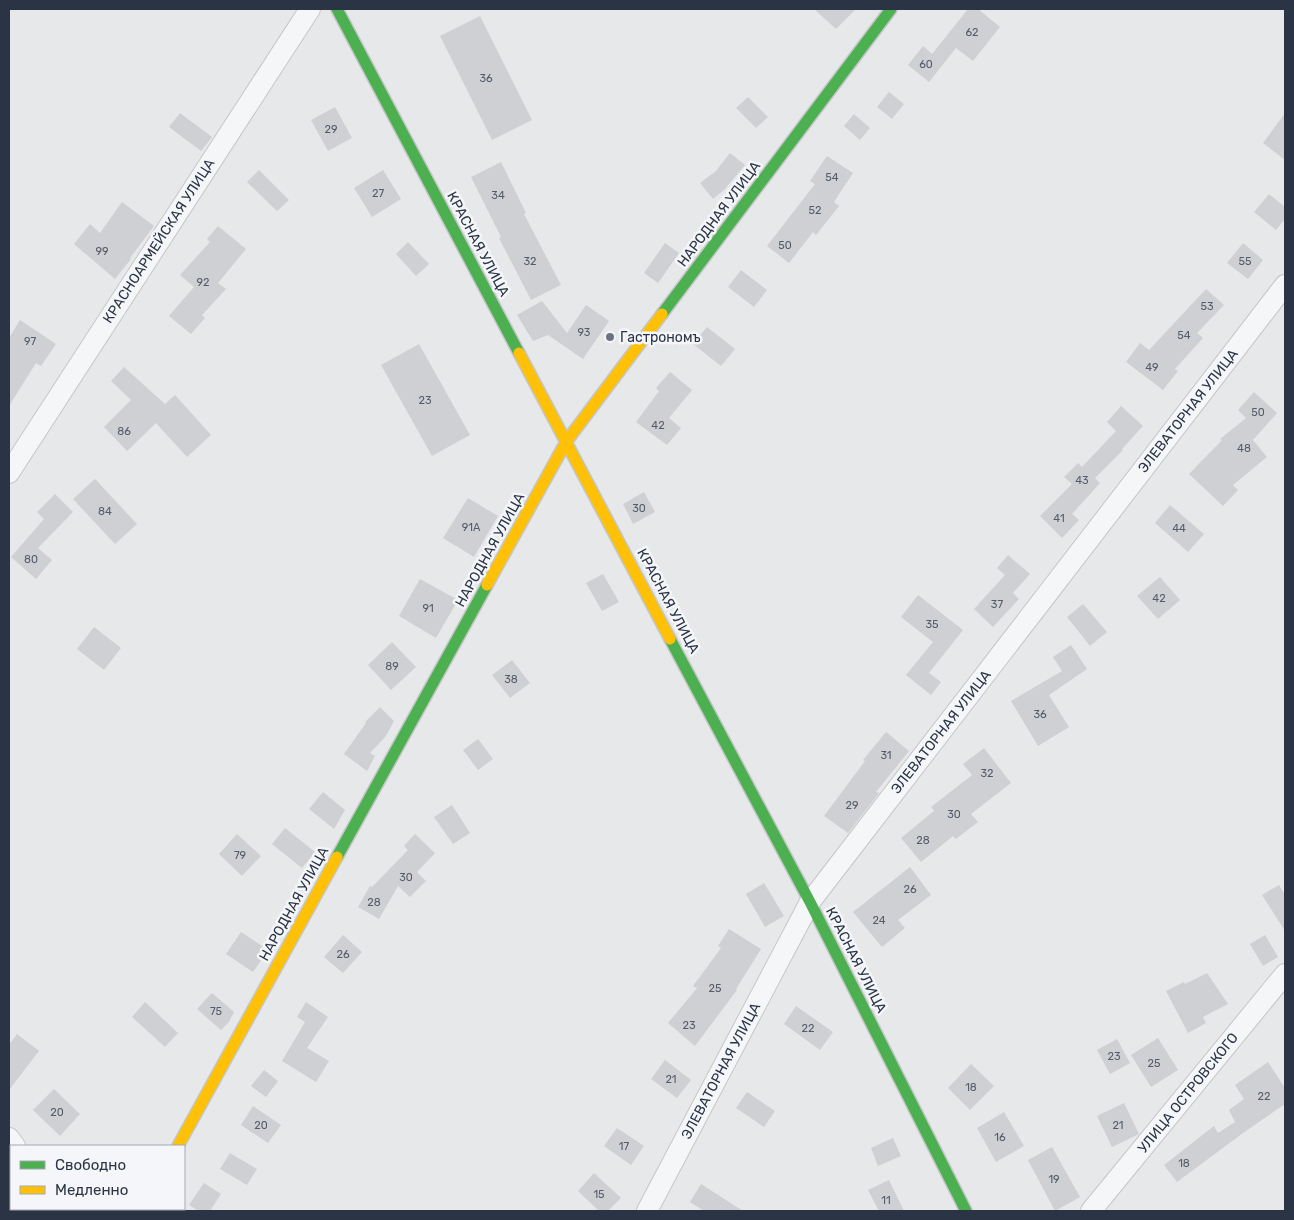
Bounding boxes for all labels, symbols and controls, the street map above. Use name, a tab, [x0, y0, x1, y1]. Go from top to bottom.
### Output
house number: 62	[965, 26, 979, 39]
house number: 60	[919, 58, 933, 71]
house number: 36	[479, 72, 493, 85]
house number: 29	[325, 123, 337, 136]
street label: КРАСНОАРМЕЙСКАЯ УЛИЦА	[99, 155, 219, 326]
street label: НАРОДНАЯ УЛИЦА	[674, 157, 765, 270]
house number: 54	[825, 171, 839, 184]
house number: 27	[372, 187, 384, 200]
street label: КРАСНАЯ УЛИЦА	[443, 189, 513, 300]
house number: 34	[491, 189, 505, 202]
house number: 52	[809, 204, 822, 217]
house number: 50	[778, 239, 792, 252]
house number: 99	[95, 245, 109, 258]
house number: 32	[523, 255, 537, 268]
house number: 55	[1238, 255, 1252, 268]
house number: 92	[197, 276, 209, 289]
house number: 53	[1200, 300, 1214, 313]
house number: 93	[578, 326, 591, 339]
place label: Гастрономъ	[620, 329, 700, 346]
house number: 54	[1177, 329, 1191, 342]
marker: Гастрономъ	[604, 331, 616, 343]
house number: 97	[24, 335, 36, 348]
street label: ЭЛЕВАТОРНАЯ УЛИЦА	[1134, 345, 1242, 476]
house number: 49	[1145, 361, 1159, 374]
house number: 23	[418, 394, 432, 407]
house number: 50	[1251, 406, 1265, 419]
house number: 42	[651, 419, 665, 432]
house number: 86	[117, 425, 131, 438]
house number: 48	[1237, 442, 1251, 455]
house number: 43	[1075, 474, 1089, 487]
street label: НАРОДНАЯ УЛИЦА	[452, 490, 529, 610]
house number: 30	[632, 502, 646, 515]
house number: 84	[98, 505, 112, 518]
house number: 41	[1053, 512, 1065, 525]
house number: 91А	[462, 521, 481, 534]
house number: 44	[1172, 522, 1186, 535]
street label: КРАСНАЯ УЛИЦА	[633, 546, 703, 657]
house number: 80	[24, 553, 38, 566]
house number: 42	[1152, 592, 1166, 605]
house number: 37	[991, 598, 1003, 611]
house number: 91	[422, 602, 434, 615]
house number: 35	[925, 618, 939, 631]
house number: 89	[385, 660, 399, 673]
street label: ЭЛЕВАТОРНАЯ УЛИЦА	[887, 666, 995, 797]
house number: 38	[504, 673, 518, 686]
house number: 36	[1033, 708, 1047, 721]
house number: 31	[880, 749, 892, 762]
house number: 32	[980, 767, 994, 780]
house number: 29	[846, 799, 858, 812]
house number: 30	[947, 808, 961, 821]
house number: 28	[916, 834, 930, 847]
street label: НАРОДНАЯ УЛИЦА	[256, 844, 333, 964]
house number: 79	[234, 849, 246, 862]
house number: 30	[399, 871, 413, 884]
house number: 26	[903, 883, 917, 896]
house number: 28	[367, 896, 381, 909]
street label: КРАСНАЯ УЛИЦА	[822, 904, 890, 1016]
house number: 24	[872, 914, 886, 927]
house number: 26	[336, 948, 350, 961]
house number: 25	[709, 982, 722, 995]
street label: ЭЛЕВАТОРНАЯ УЛИЦА	[678, 999, 765, 1142]
house number: 75	[210, 1005, 223, 1018]
house number: 23	[682, 1019, 696, 1032]
house number: 22	[802, 1022, 814, 1035]
street label: УЛИЦА ОСТРОВСКОГО	[1134, 1029, 1242, 1157]
house number: 23	[1107, 1050, 1121, 1063]
house number: 25	[1148, 1057, 1161, 1070]
house number: 21	[665, 1073, 677, 1086]
house number: 18	[965, 1081, 977, 1094]
house number: 22	[1258, 1090, 1270, 1103]
house number: 20	[50, 1106, 64, 1119]
house number: 20	[254, 1119, 268, 1132]
house number: 21	[1112, 1119, 1124, 1132]
house number: 16	[994, 1131, 1006, 1144]
house number: 17	[619, 1140, 630, 1153]
legend	[10, 1145, 185, 1210]
text: Свободно	[55, 1156, 126, 1174]
house number: 18	[1178, 1157, 1190, 1170]
house number: 19	[1048, 1173, 1060, 1186]
text: Медленно	[55, 1181, 128, 1199]
house number: 15	[593, 1188, 605, 1201]
house number: 11	[881, 1194, 891, 1207]

